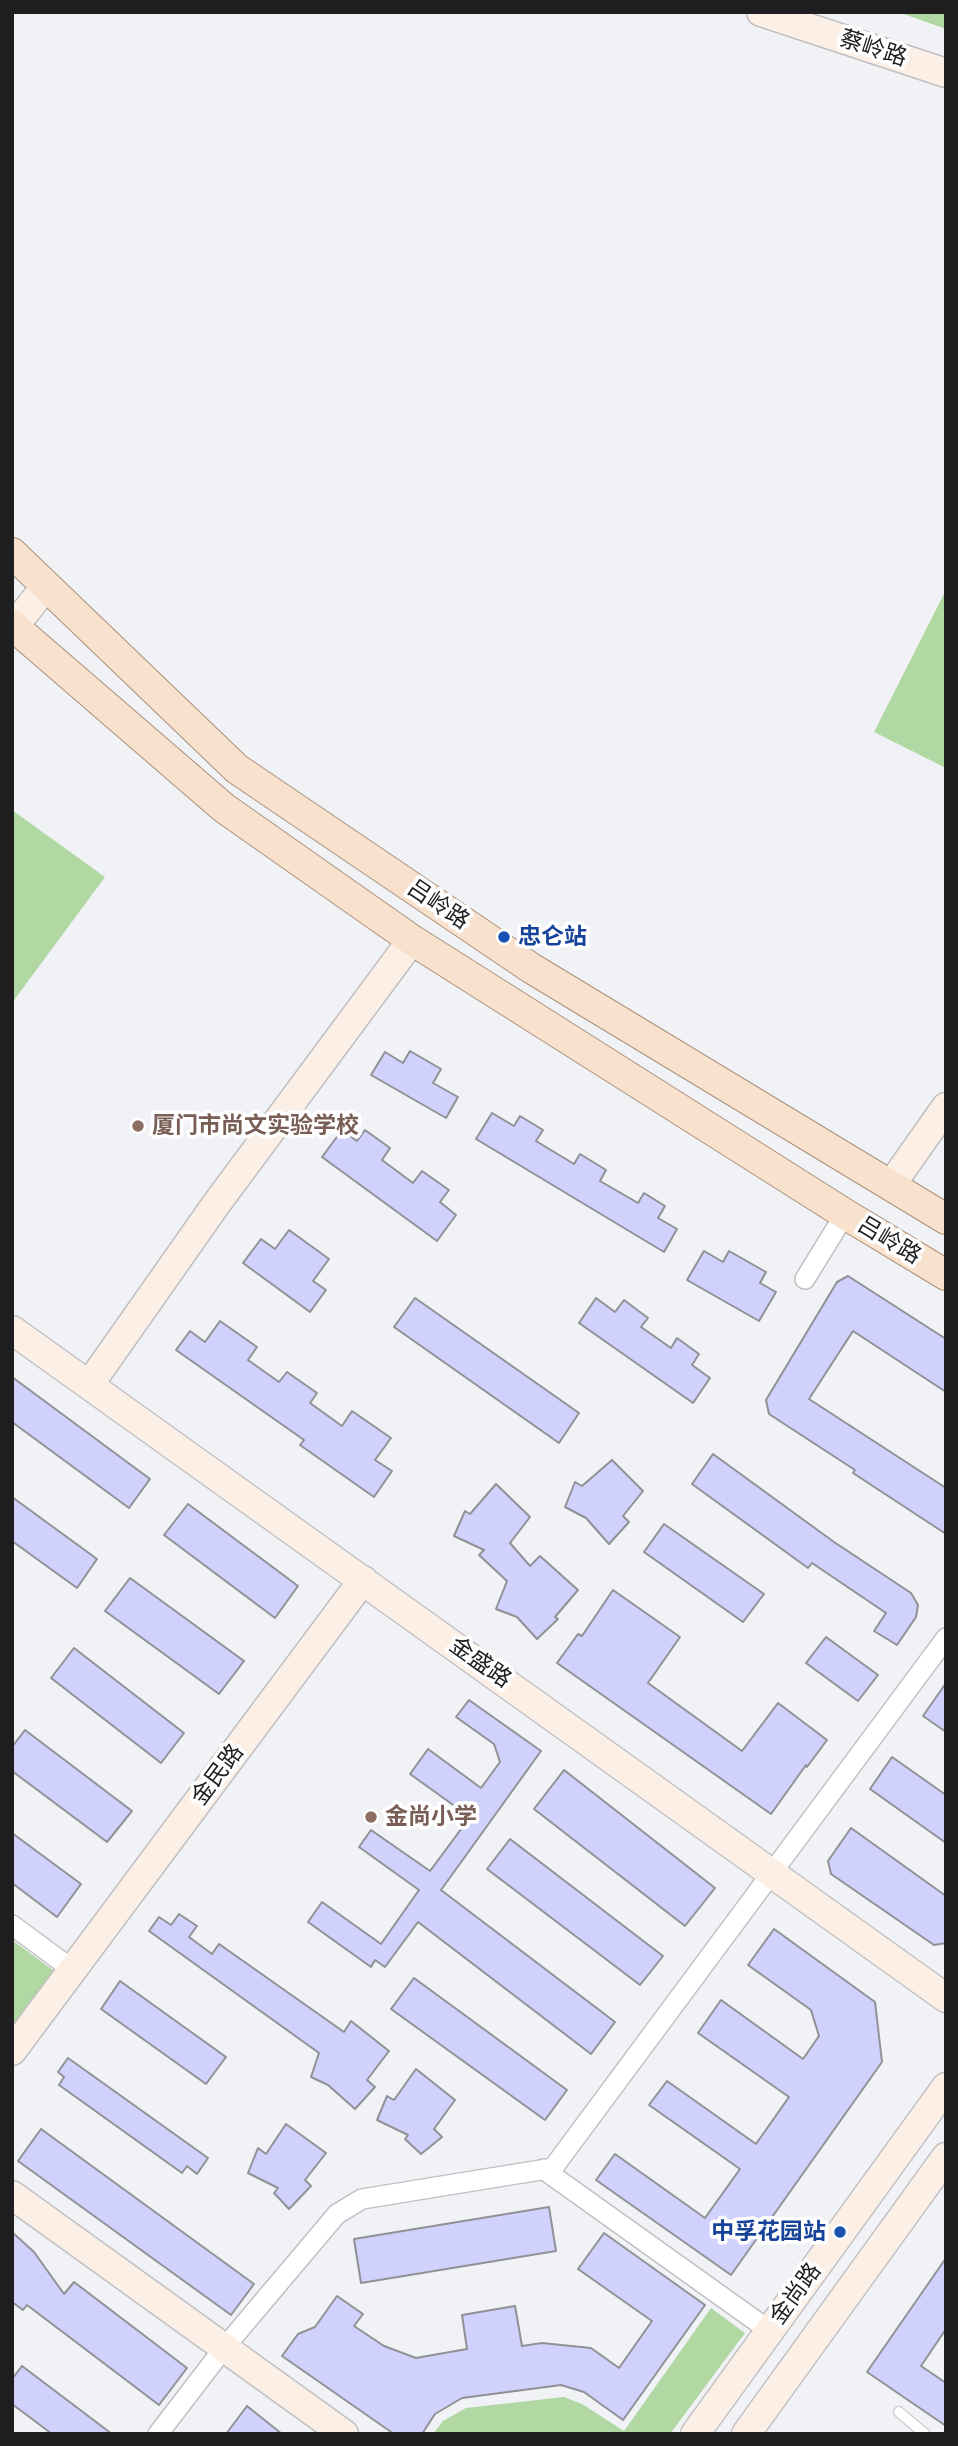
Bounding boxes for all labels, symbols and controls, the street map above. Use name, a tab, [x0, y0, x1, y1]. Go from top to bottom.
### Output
street label: 蔡岭路	[836, 25, 910, 73]
street label: 吕岭路	[402, 874, 474, 936]
place label: 忠仑站	[518, 923, 587, 951]
marker: 忠仑站	[496, 929, 512, 945]
place label: 厦门市尚文实验学校	[152, 1112, 359, 1140]
marker: 厦门市尚文实验学校	[130, 1118, 146, 1134]
street label: 吕岭路	[852, 1211, 926, 1271]
street label: 金盛路	[444, 1632, 516, 1694]
street label: 金民路	[186, 1739, 250, 1811]
place label: 金尚小学	[385, 1803, 477, 1831]
marker: 金尚小学	[363, 1809, 379, 1825]
place label: 中孚花园站	[711, 2218, 826, 2246]
marker: 中孚花园站	[832, 2224, 848, 2240]
street label: 金尚路	[765, 2258, 827, 2330]

